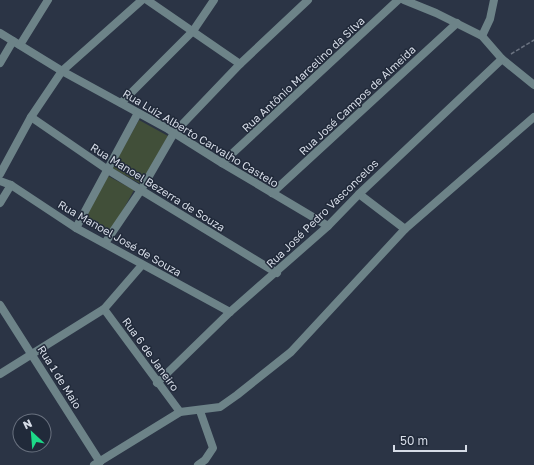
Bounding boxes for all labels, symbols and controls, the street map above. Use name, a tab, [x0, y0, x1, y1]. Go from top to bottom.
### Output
street label: Rua Antônio Marcelino da Silva	[239, 14, 367, 134]
street label: Rua José Campos de Almeida	[296, 43, 418, 157]
street label: Rua Luiz Alberto Carvalho Castelo	[121, 86, 282, 190]
street label: Rua Manoel Bezerra de Souza	[89, 140, 227, 234]
street label: Rua José Pedro Vasconcelos	[263, 156, 381, 270]
street label: Rua Manoel José de Souza	[56, 197, 184, 279]
street label: Rua 6 de Janeiro	[120, 315, 182, 393]
street label: Rua 1 de Maio	[35, 343, 85, 411]
north arrow	[12, 413, 52, 453]
text: N	[21, 416, 34, 431]
scale bar	[394, 427, 466, 453]
text: 50 m	[400, 433, 428, 448]

